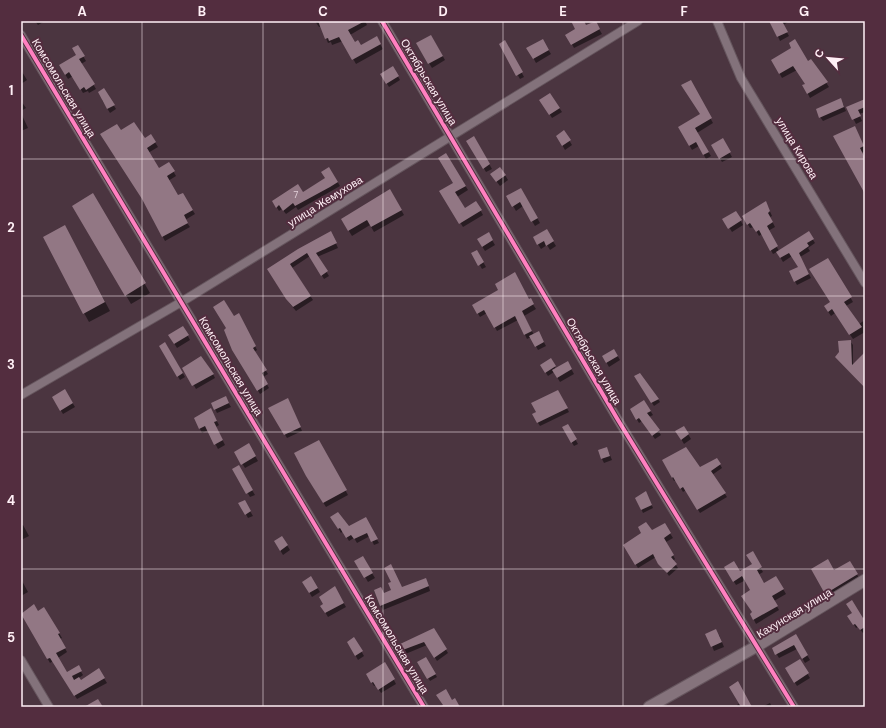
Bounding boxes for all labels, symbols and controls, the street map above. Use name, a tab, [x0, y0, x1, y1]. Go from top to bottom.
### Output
text: A	[77, 3, 87, 20]
text: B	[198, 3, 206, 20]
text: C	[318, 3, 328, 20]
text: D	[438, 3, 448, 20]
text: E	[559, 3, 567, 20]
text: F	[680, 3, 688, 20]
text: G	[799, 3, 809, 20]
street label: Комсомольская улица	[29, 36, 100, 141]
street label: Октябрьская улица	[398, 36, 461, 129]
north arrow	[808, 38, 848, 78]
text: С	[811, 47, 827, 60]
text: 1	[9, 82, 13, 99]
street label: улица Кирова	[773, 114, 821, 182]
street label: улица Жемухова	[285, 172, 366, 230]
house number: 7	[294, 189, 299, 201]
text: 2	[7, 219, 15, 236]
street label: Комсомольская улица	[196, 314, 267, 419]
street label: Октябрьская улица	[563, 315, 625, 408]
text: 3	[7, 356, 15, 373]
text: 4	[7, 492, 15, 509]
street label: Кахунская улица	[754, 585, 835, 641]
street label: Комсомольская улица	[362, 592, 433, 697]
text: 5	[7, 629, 15, 646]

